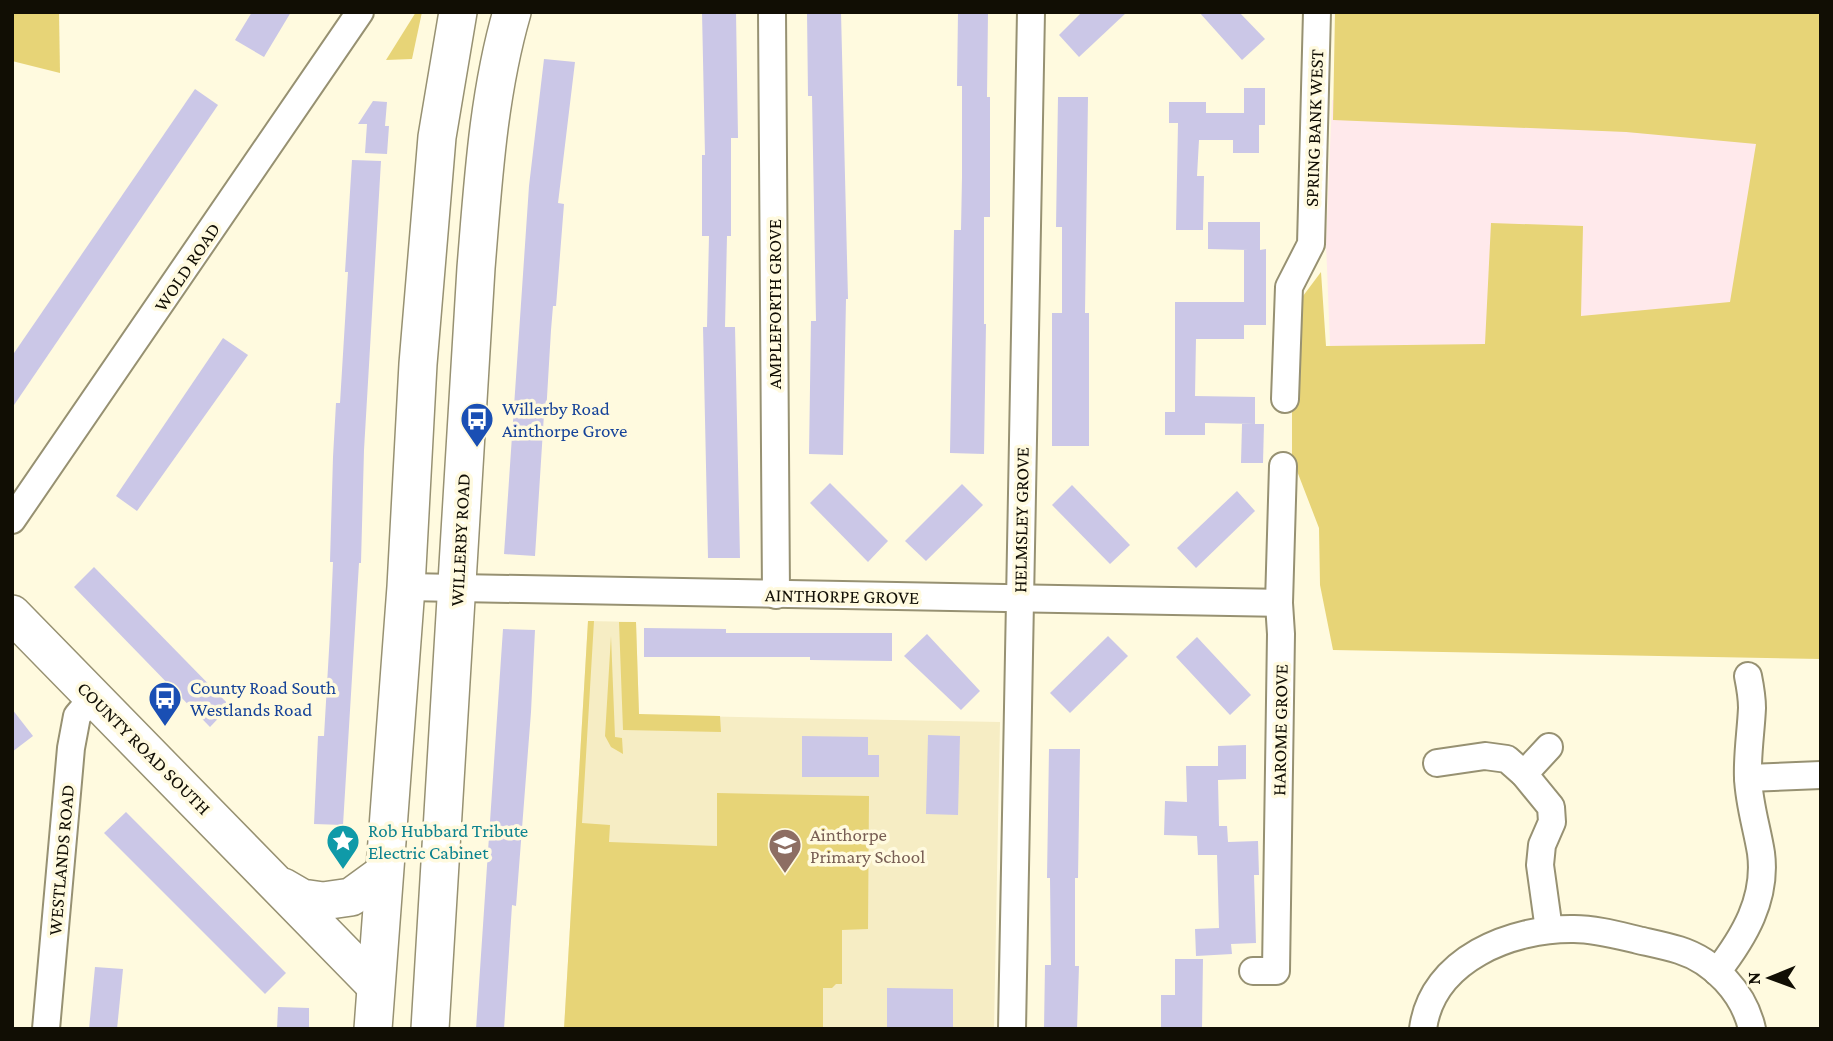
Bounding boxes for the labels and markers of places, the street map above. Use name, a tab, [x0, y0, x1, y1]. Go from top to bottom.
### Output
place label: Willerby Road Ainthorpe Grove	[502, 398, 627, 441]
bus stop icon: Willerby Road Ainthorpe Grove	[458, 400, 496, 449]
place label: County Road South Westlands Road	[190, 677, 336, 720]
bus stop icon: County Road South Westlands Road	[146, 679, 184, 728]
place label: Rob Hubbard Tribute Electric Cabinet	[368, 820, 528, 863]
place icon: Rob Hubbard Tribute Electric Cabinet	[324, 822, 362, 871]
place label: Ainthorpe Primary School	[810, 824, 925, 867]
school or university icon: Ainthorpe Primary School	[766, 826, 804, 875]

